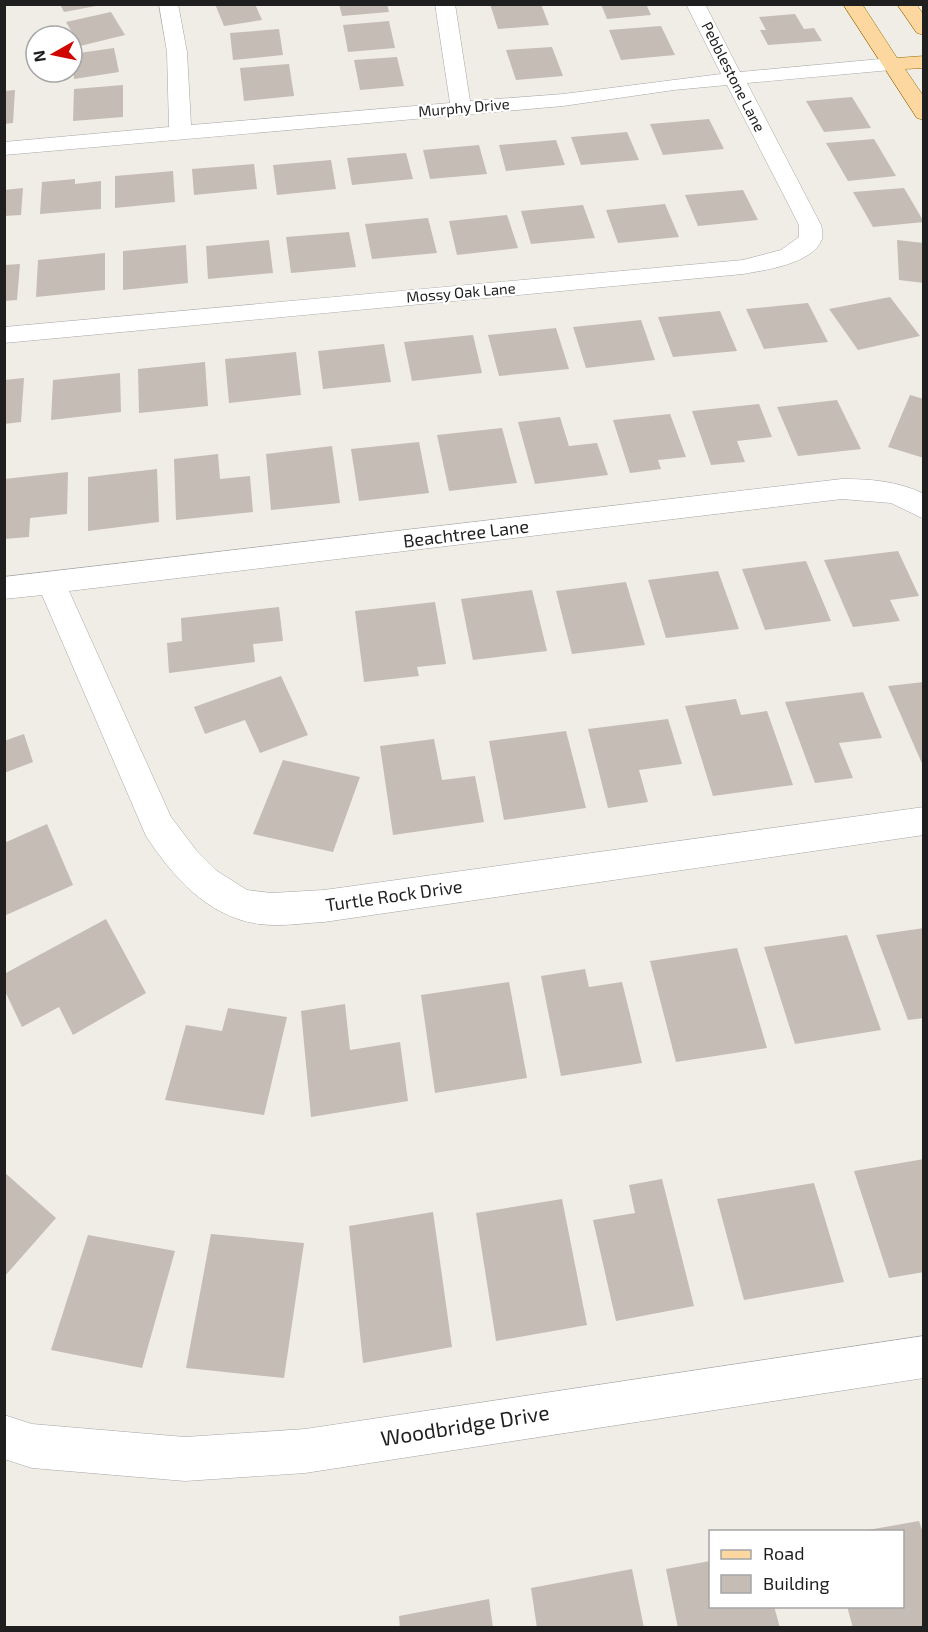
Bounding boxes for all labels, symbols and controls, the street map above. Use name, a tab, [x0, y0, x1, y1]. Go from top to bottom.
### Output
street label: Pebblestone Lane	[698, 18, 769, 135]
north arrow	[24, 24, 84, 84]
text: N	[28, 49, 49, 64]
street label: Murphy Drive	[417, 94, 510, 120]
street label: Mossy Oak Lane	[406, 278, 516, 306]
street label: Beachtree Lane	[402, 514, 530, 552]
street label: Turtle Rock Drive	[324, 875, 464, 916]
street label: Woodbridge Drive	[379, 1399, 551, 1450]
legend	[709, 1530, 904, 1608]
text: Road	[763, 1542, 804, 1564]
text: Building	[763, 1572, 830, 1594]

